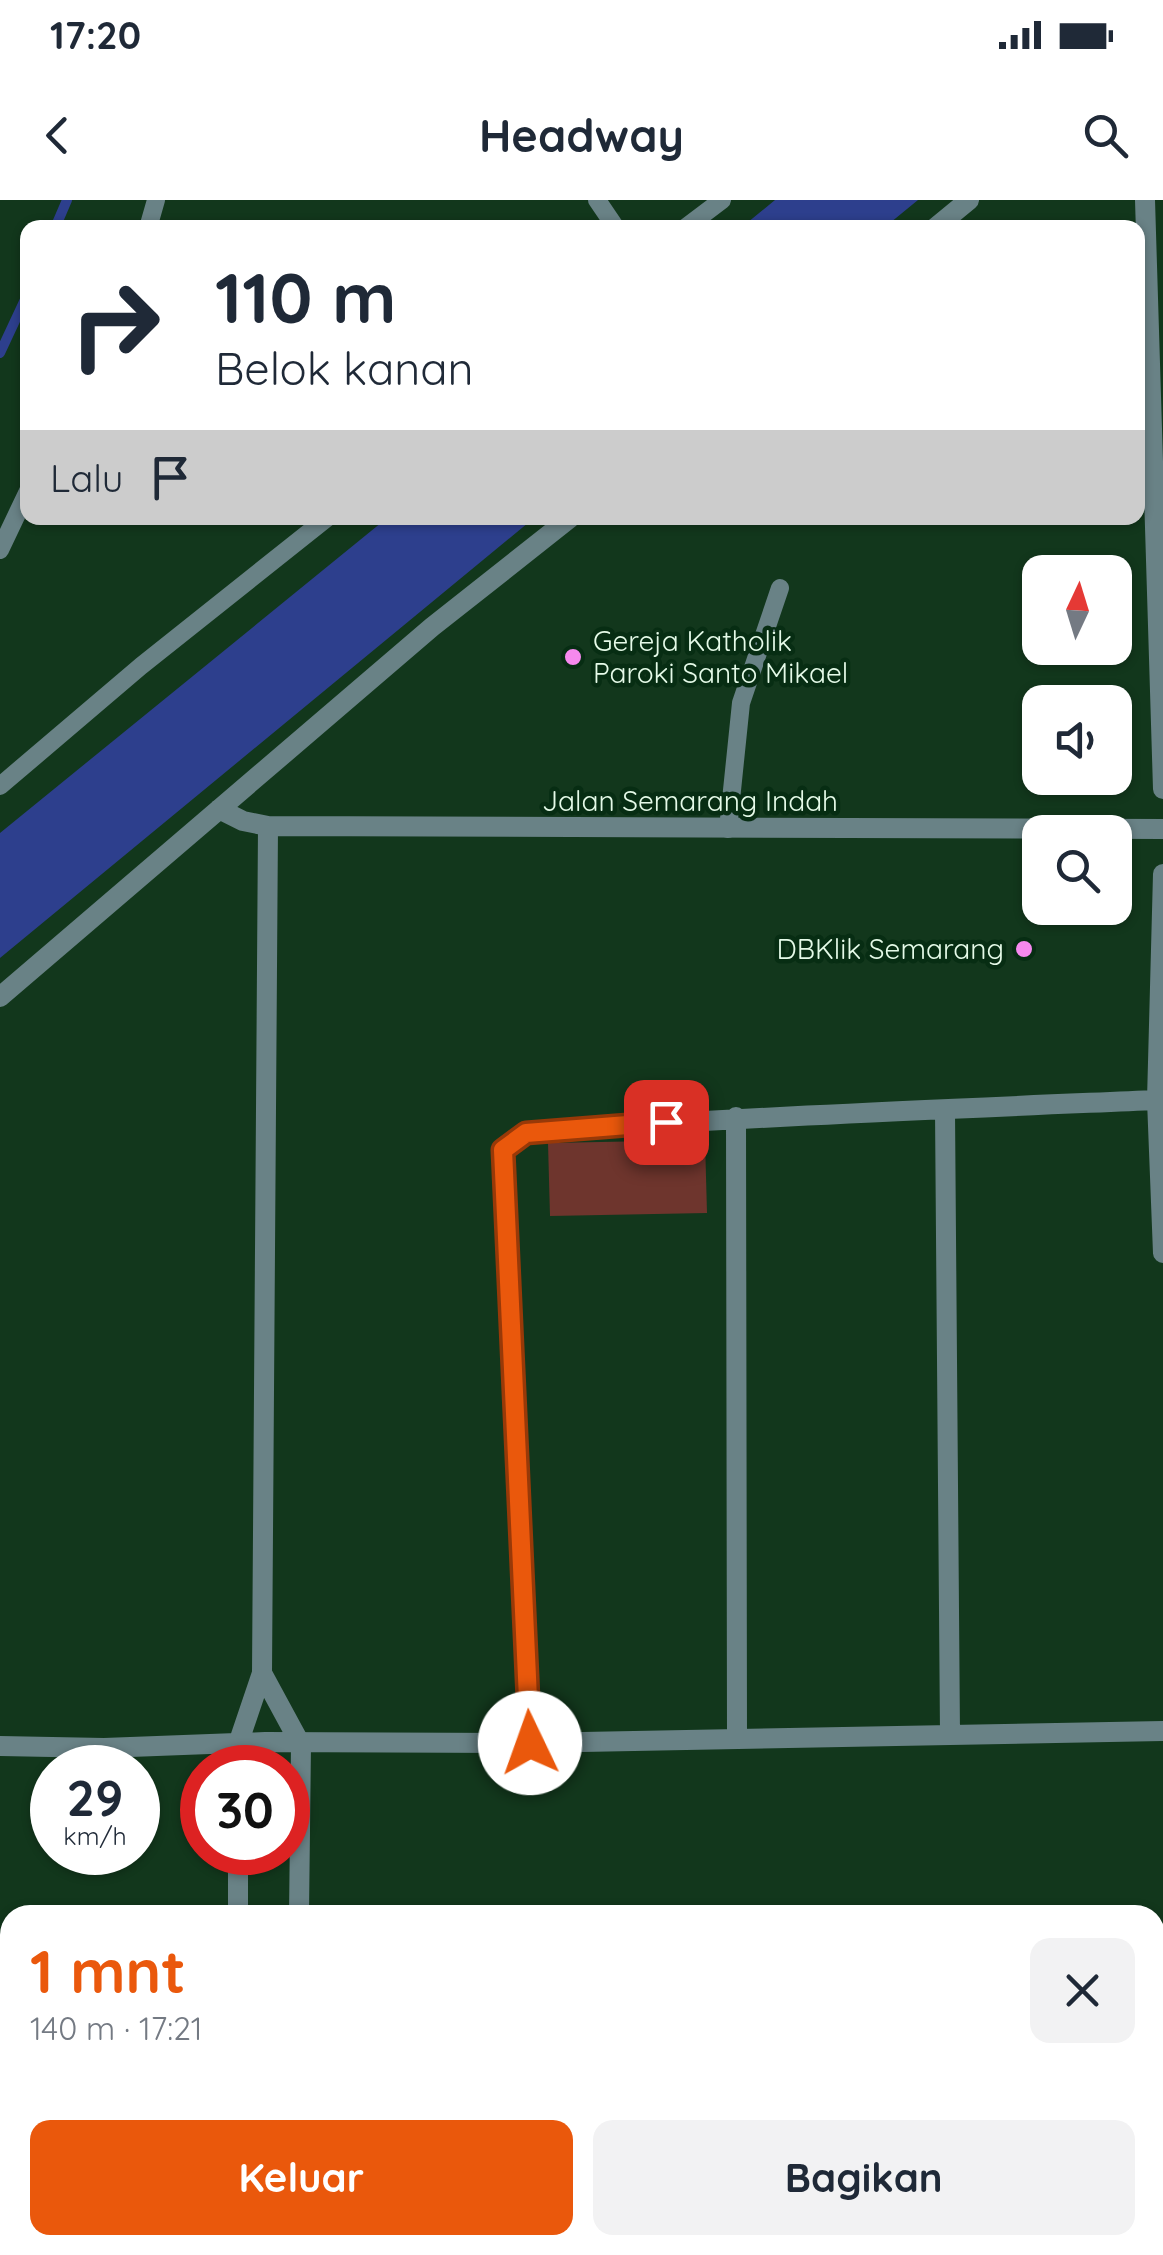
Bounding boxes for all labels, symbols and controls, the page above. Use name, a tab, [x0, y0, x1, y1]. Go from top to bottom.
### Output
text: 17:20	[50, 11, 141, 59]
text: Headway	[479, 107, 684, 163]
icon: back	[30, 108, 85, 163]
icon: search	[1078, 108, 1133, 163]
text: 110 m	[215, 253, 397, 341]
icon: right	[50, 260, 180, 390]
text: Belok kanan	[215, 340, 474, 396]
icon: arrive	[143, 450, 198, 505]
text: Lalu	[50, 454, 123, 502]
north arrow	[1022, 555, 1132, 665]
map controls	[1022, 555, 1132, 925]
place label: Gereja Katholik Paroki Santo Mikael	[593, 623, 848, 690]
marker: Gereja Katholik Paroki Santo Mikael	[562, 646, 584, 668]
button: sound	[1022, 685, 1132, 795]
street label: Jalan Semarang Indah	[542, 783, 838, 818]
button: search	[1022, 815, 1132, 925]
place label: DBKlik Semarang	[777, 931, 1004, 966]
marker: DBKlik Semarang	[1013, 938, 1035, 960]
pin	[624, 1080, 709, 1165]
icon: arrive	[639, 1095, 694, 1150]
position arrow	[478, 1691, 582, 1795]
speed limit sign: 30	[180, 1745, 310, 1875]
text: 29	[67, 1766, 123, 1829]
text: km/h	[63, 1820, 127, 1851]
text: 1 mnt	[30, 1933, 186, 2008]
button: close	[1030, 1938, 1135, 2043]
text: 140 m · 17:21	[30, 2008, 203, 2048]
button: Keluar	[30, 2120, 573, 2235]
button: Bagikan	[593, 2120, 1135, 2235]

